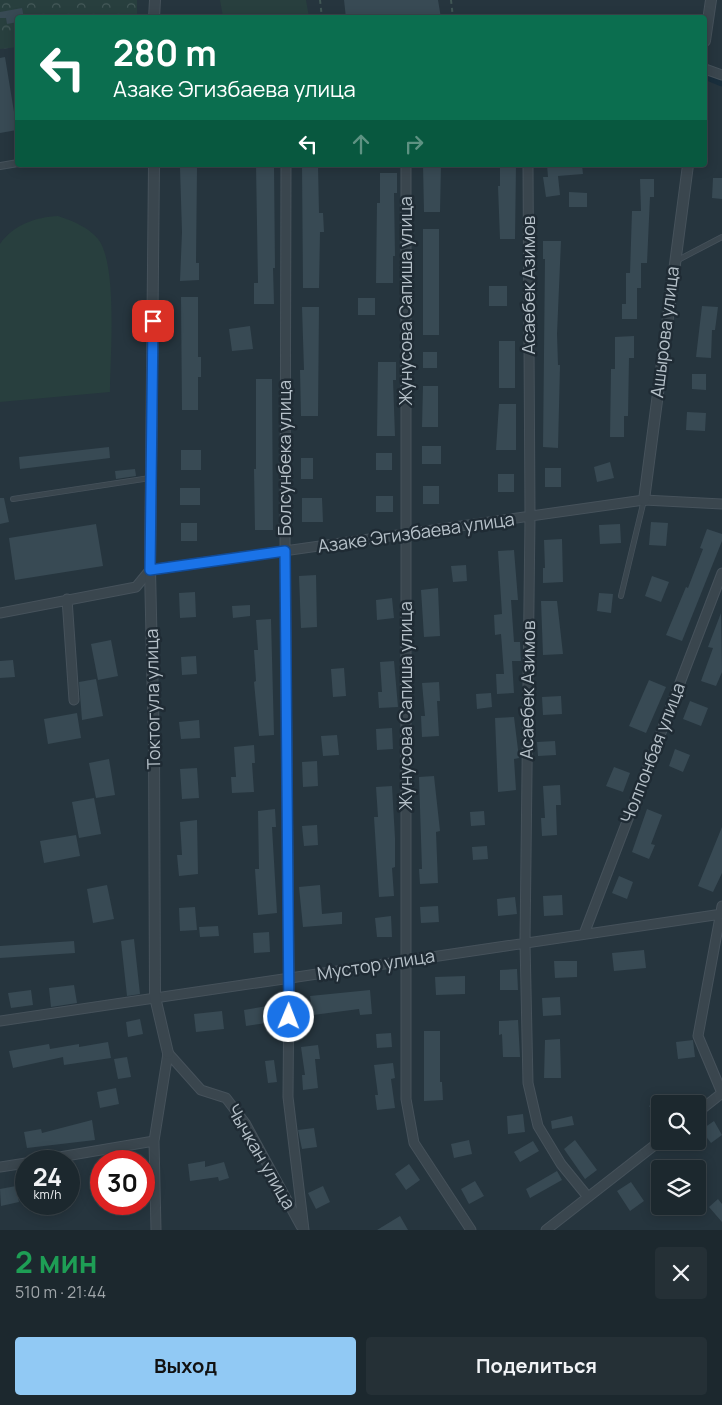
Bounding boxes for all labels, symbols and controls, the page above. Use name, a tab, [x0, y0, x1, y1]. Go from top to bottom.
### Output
text: 280 m	[113, 29, 217, 77]
icon: left	[30, 35, 95, 100]
text: Азаке Эгизбаева улица	[113, 74, 356, 104]
icon: left	[294, 130, 322, 158]
icon: ahead	[347, 130, 375, 158]
icon: right	[400, 130, 428, 158]
street label: Жунусова Сапиша улица	[393, 196, 417, 406]
street label: Асаебек Азимов	[516, 215, 540, 354]
street label: Ашырова улица	[644, 265, 684, 399]
pin	[132, 300, 174, 342]
icon: arrive	[139, 307, 167, 335]
street label: Болсунбека улица	[272, 380, 296, 536]
street label: Азаке Эгизбаева улица	[316, 506, 516, 558]
street label: Жунусова Сапиша улица	[393, 601, 417, 811]
street label: Асаебек Азимов	[514, 620, 540, 760]
street label: Токтогула улица	[139, 628, 165, 770]
street label: Чолпонбая улица	[614, 679, 690, 827]
street label: Мустор улица	[315, 943, 436, 985]
position arrow	[262, 990, 314, 1042]
map controls	[651, 1095, 706, 1215]
button: search	[651, 1095, 706, 1150]
street label: Чычкан улица	[222, 1100, 302, 1213]
speed limit sign: 30	[90, 1150, 155, 1215]
text: 24	[33, 1159, 62, 1194]
button: layers	[651, 1160, 706, 1215]
text: km/h	[34, 1186, 61, 1203]
text: 2 мин	[15, 1241, 98, 1282]
button: close	[655, 1247, 707, 1299]
text: 510 m · 21:44	[15, 1281, 106, 1303]
button: Выход	[15, 1337, 356, 1395]
button: Поделиться	[366, 1337, 707, 1395]

